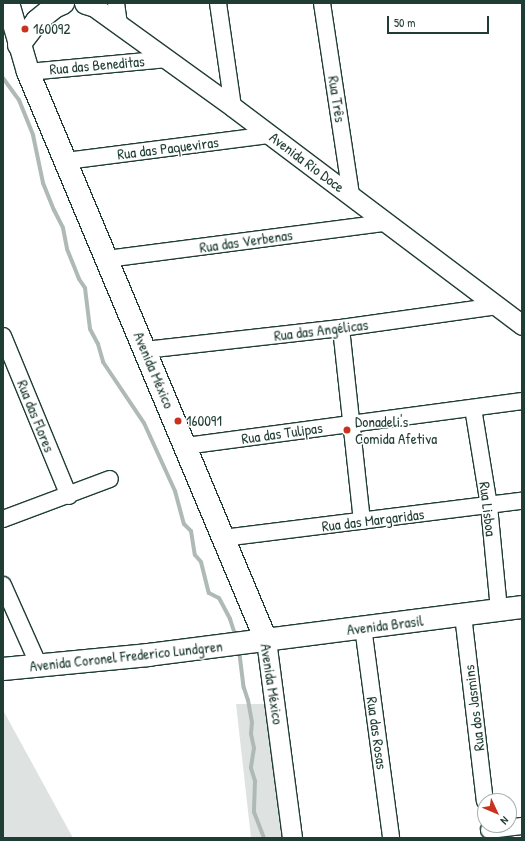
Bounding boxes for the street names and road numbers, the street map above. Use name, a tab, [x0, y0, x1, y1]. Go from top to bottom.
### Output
street label: Rua das Beneditas	[49, 52, 145, 78]
street label: Rua Três	[324, 75, 350, 123]
street label: Avenida Rio Doce	[266, 128, 348, 196]
street label: Rua das Paqueviras	[116, 133, 220, 163]
street label: Rua das Verbenas	[198, 226, 294, 256]
street label: Rua das Angélicas	[273, 315, 369, 345]
street label: Avenida México	[130, 329, 178, 411]
street label: Rua das Flores	[13, 377, 59, 455]
street label: Rua das Tulipas	[240, 418, 324, 448]
street label: Rua Lisboa	[476, 481, 500, 537]
street label: Rua das Margaridas	[321, 505, 425, 535]
street label: Avenida Brasil	[346, 611, 424, 639]
street label: Avenida Coronel Frederico Lundgren	[29, 637, 223, 675]
street label: Avenida México	[257, 642, 287, 726]
street label: Rua dos Jasmins	[460, 664, 488, 752]
street label: Rua das Rosas	[363, 695, 391, 771]

